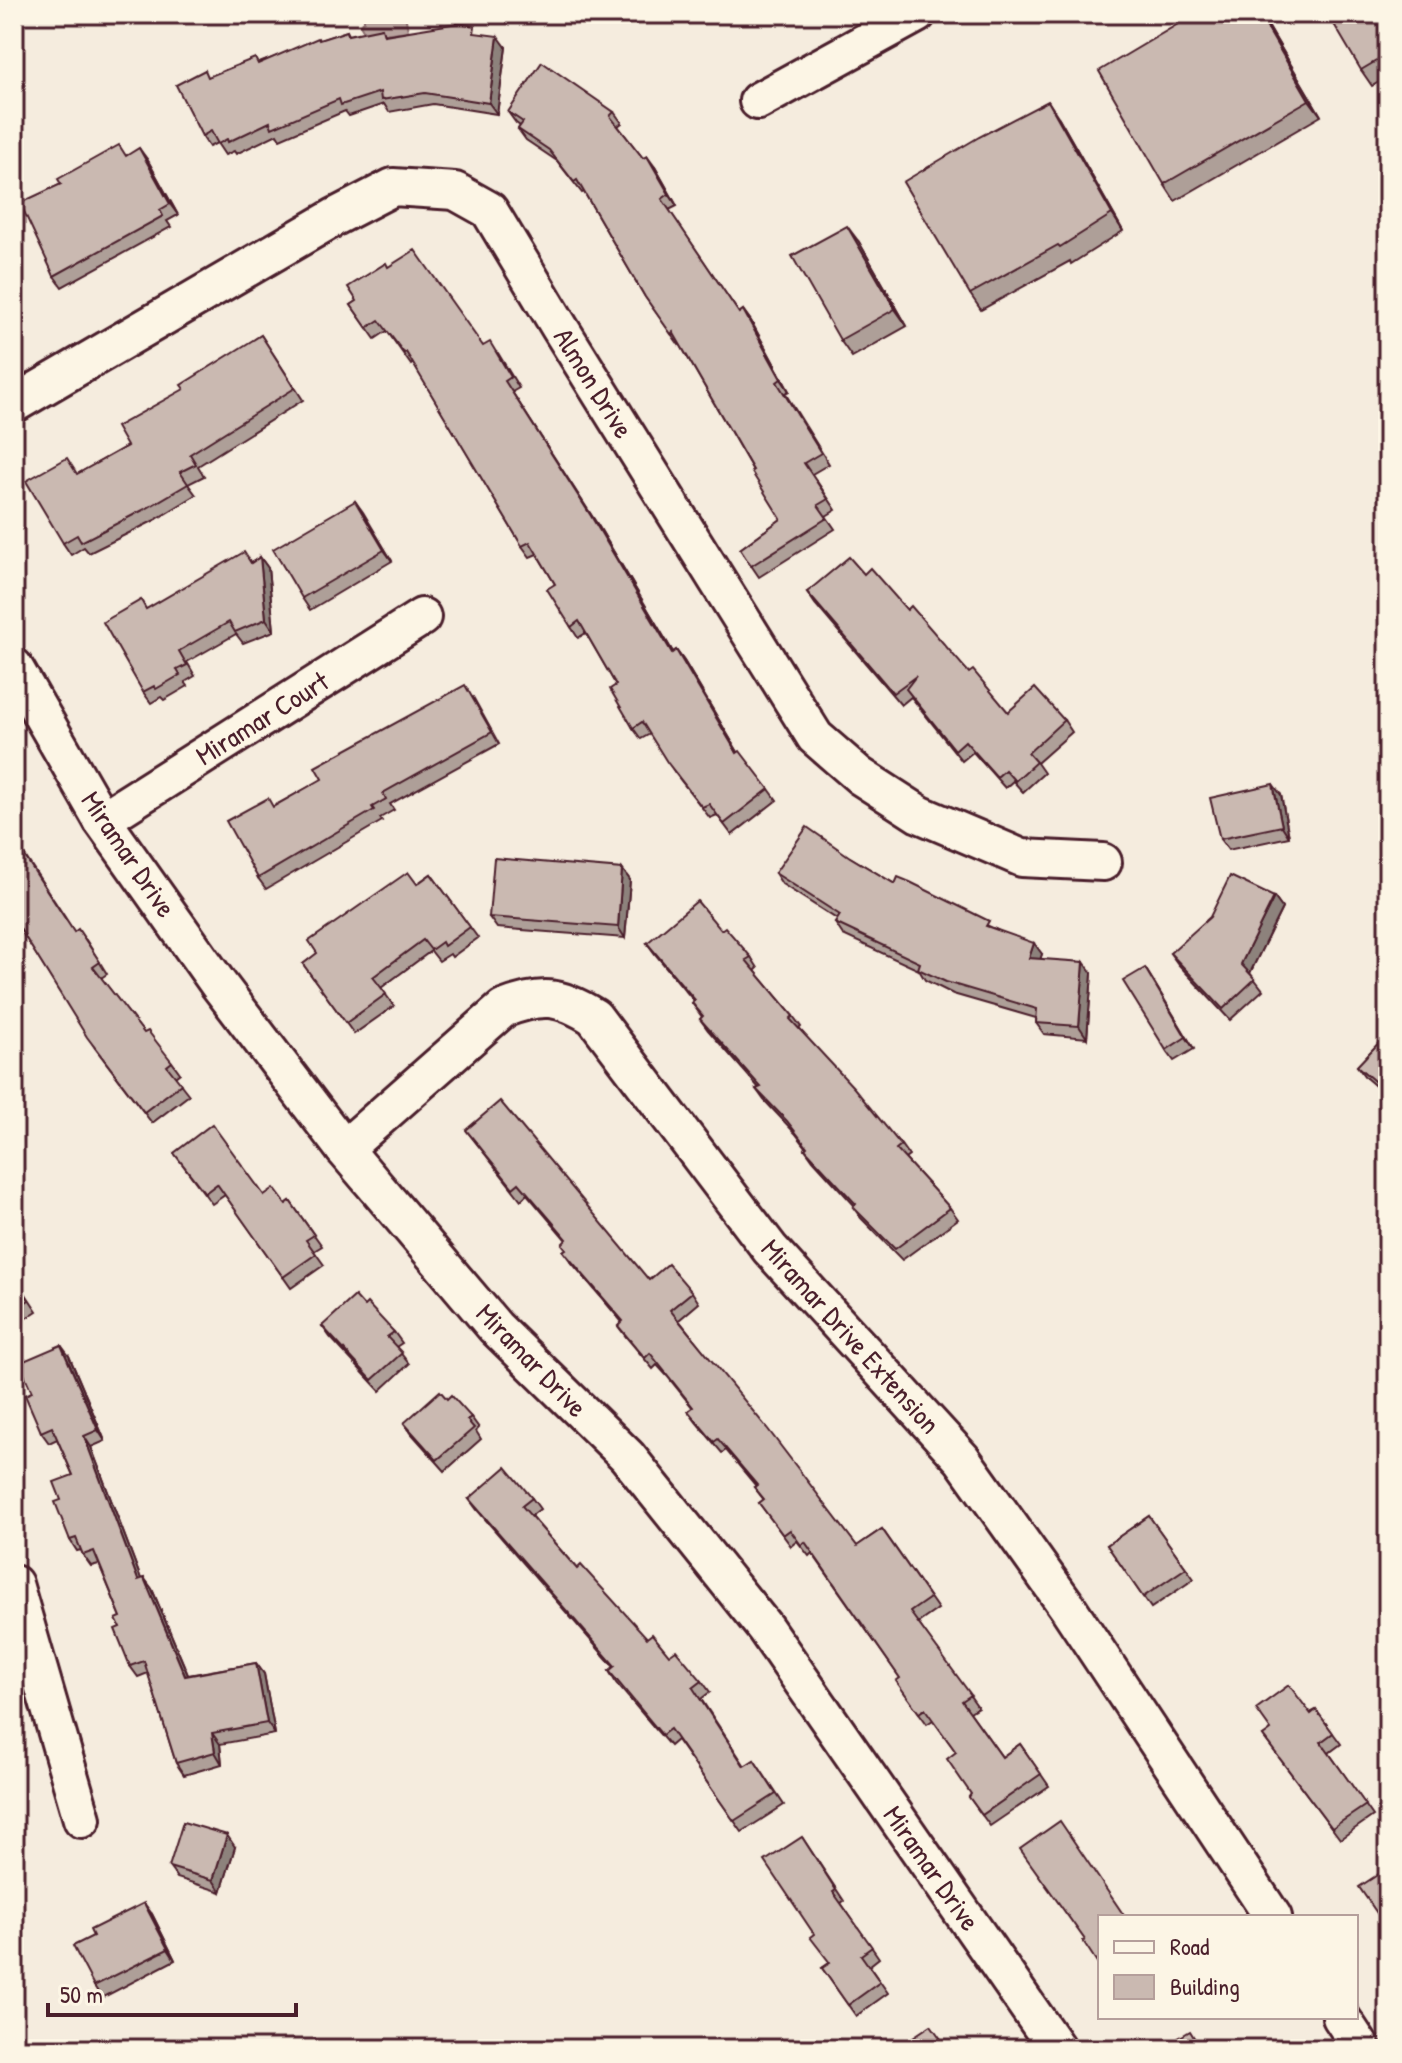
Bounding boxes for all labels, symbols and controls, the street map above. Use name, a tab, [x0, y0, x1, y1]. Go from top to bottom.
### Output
street label: Almon Drive	[545, 321, 643, 445]
street label: Miramar Court	[188, 662, 336, 774]
street label: Miramar Drive	[73, 783, 185, 925]
street label: Miramar Drive Extension	[753, 1230, 949, 1442]
street label: Miramar Drive	[468, 1295, 596, 1425]
street label: Miramar Drive	[875, 1798, 989, 1938]
legend	[1098, 1915, 1358, 2019]
text: Road	[1170, 1930, 1209, 1962]
scale bar	[48, 1967, 296, 2017]
text: Building	[1170, 1970, 1240, 2002]
text: 50 m	[60, 1978, 103, 2010]

